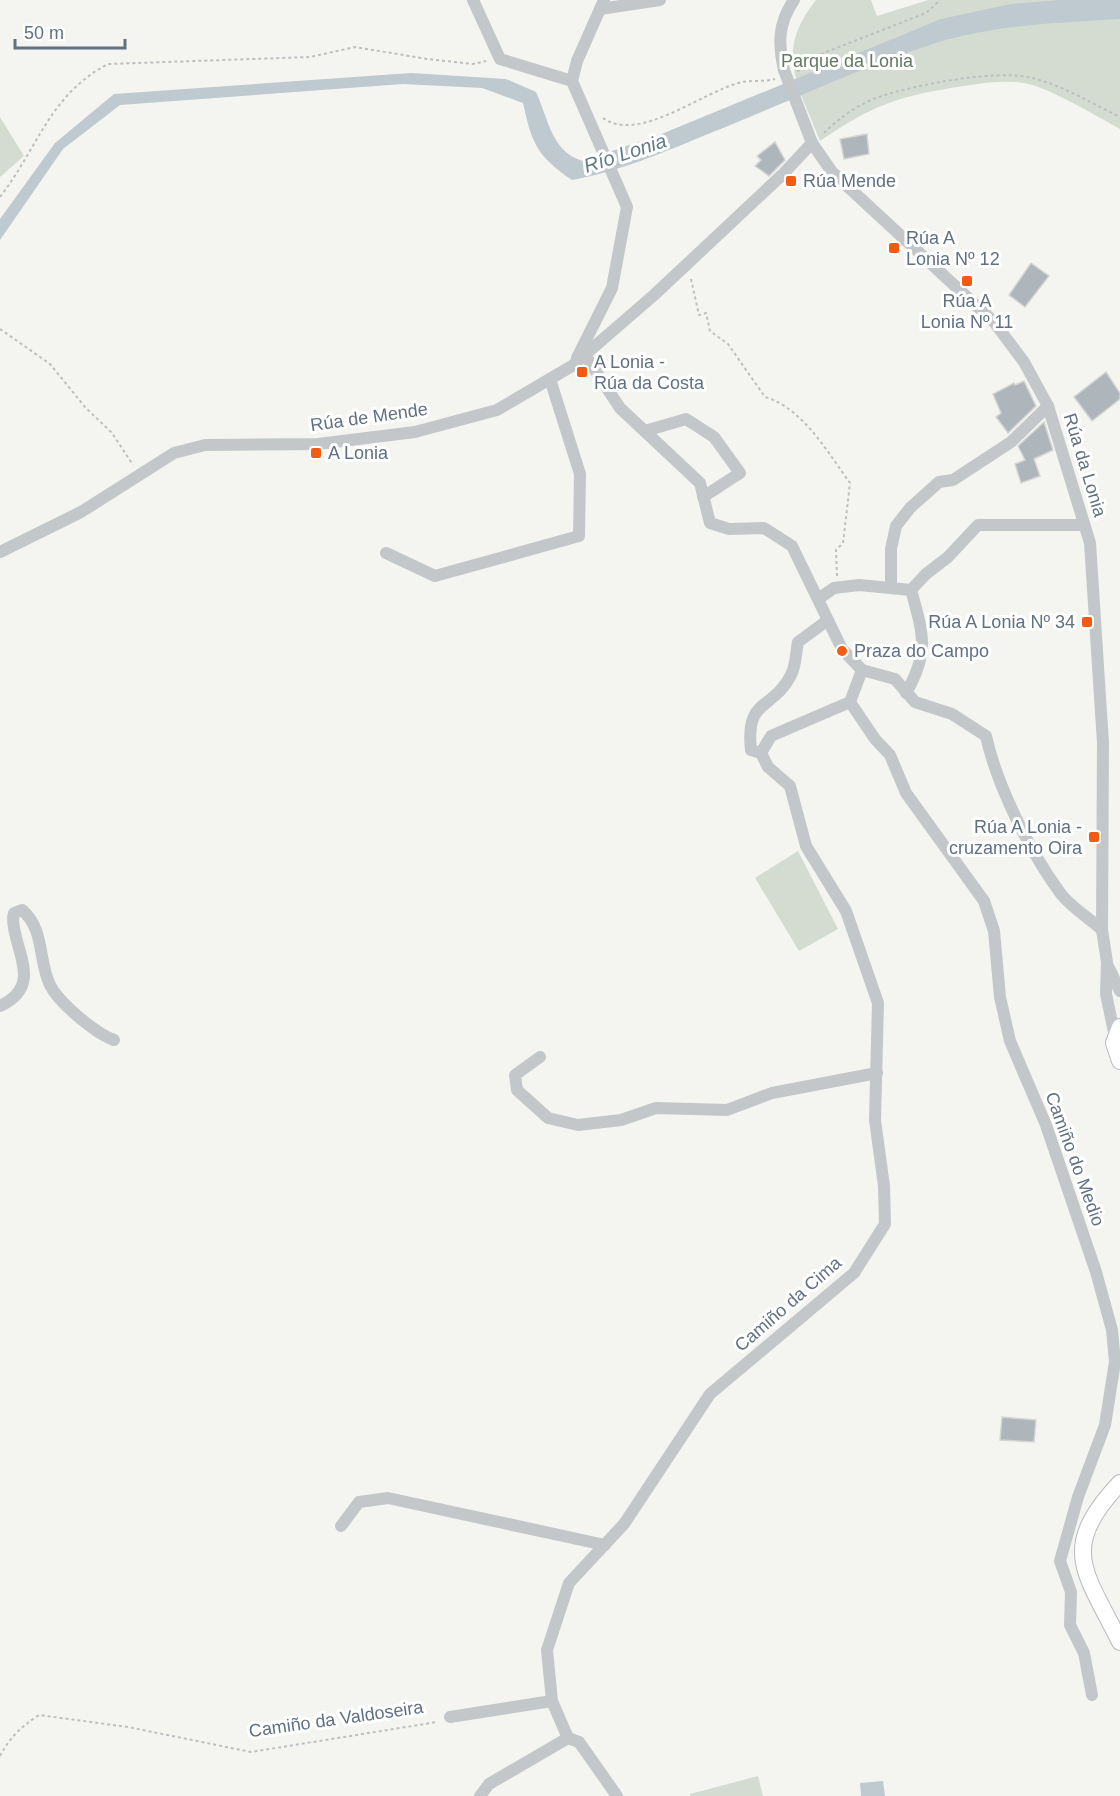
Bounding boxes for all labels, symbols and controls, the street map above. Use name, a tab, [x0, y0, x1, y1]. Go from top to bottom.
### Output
scale bar	[15, 12, 124, 50]
text: 50 m	[24, 23, 64, 43]
park label: Parque da Lonia	[781, 51, 914, 71]
water label: Río Lonia	[581, 129, 669, 177]
place label: Rúa Mende	[803, 171, 896, 191]
marker: Rúa Mende	[784, 174, 798, 188]
place label: Rúa A Lonia Nº 12	[906, 228, 1000, 269]
marker: Rúa A Lonia Nº 12	[887, 241, 901, 255]
marker: Rúa A Lonia Nº 11	[960, 274, 974, 288]
place label: Rúa A Lonia Nº 11	[921, 291, 1013, 332]
place label: A Lonia - Rúa da Costa	[594, 352, 705, 393]
marker: A Lonia - Rúa da Costa	[575, 365, 589, 379]
street label: Rúa de Mende	[309, 399, 429, 435]
street label: Rúa da Lonia	[1060, 411, 1111, 520]
place label: A Lonia	[328, 443, 389, 463]
marker: A Lonia	[309, 446, 323, 460]
place label: Rúa A Lonia Nº 34	[928, 612, 1075, 632]
marker: Rúa A Lonia Nº 34	[1080, 615, 1094, 629]
place label: Praza do Campo	[854, 641, 989, 661]
marker: Praza do Campo	[835, 644, 849, 658]
place label: Rúa A Lonia - cruzamento Oira	[949, 817, 1083, 858]
marker: Rúa A Lonia - cruzamento Oira	[1087, 830, 1101, 844]
street label: Camiño do Medio	[1041, 1089, 1109, 1229]
street label: Camiño da Cima	[731, 1252, 846, 1356]
street label: Camiño da Valdoseira	[248, 1697, 425, 1741]

